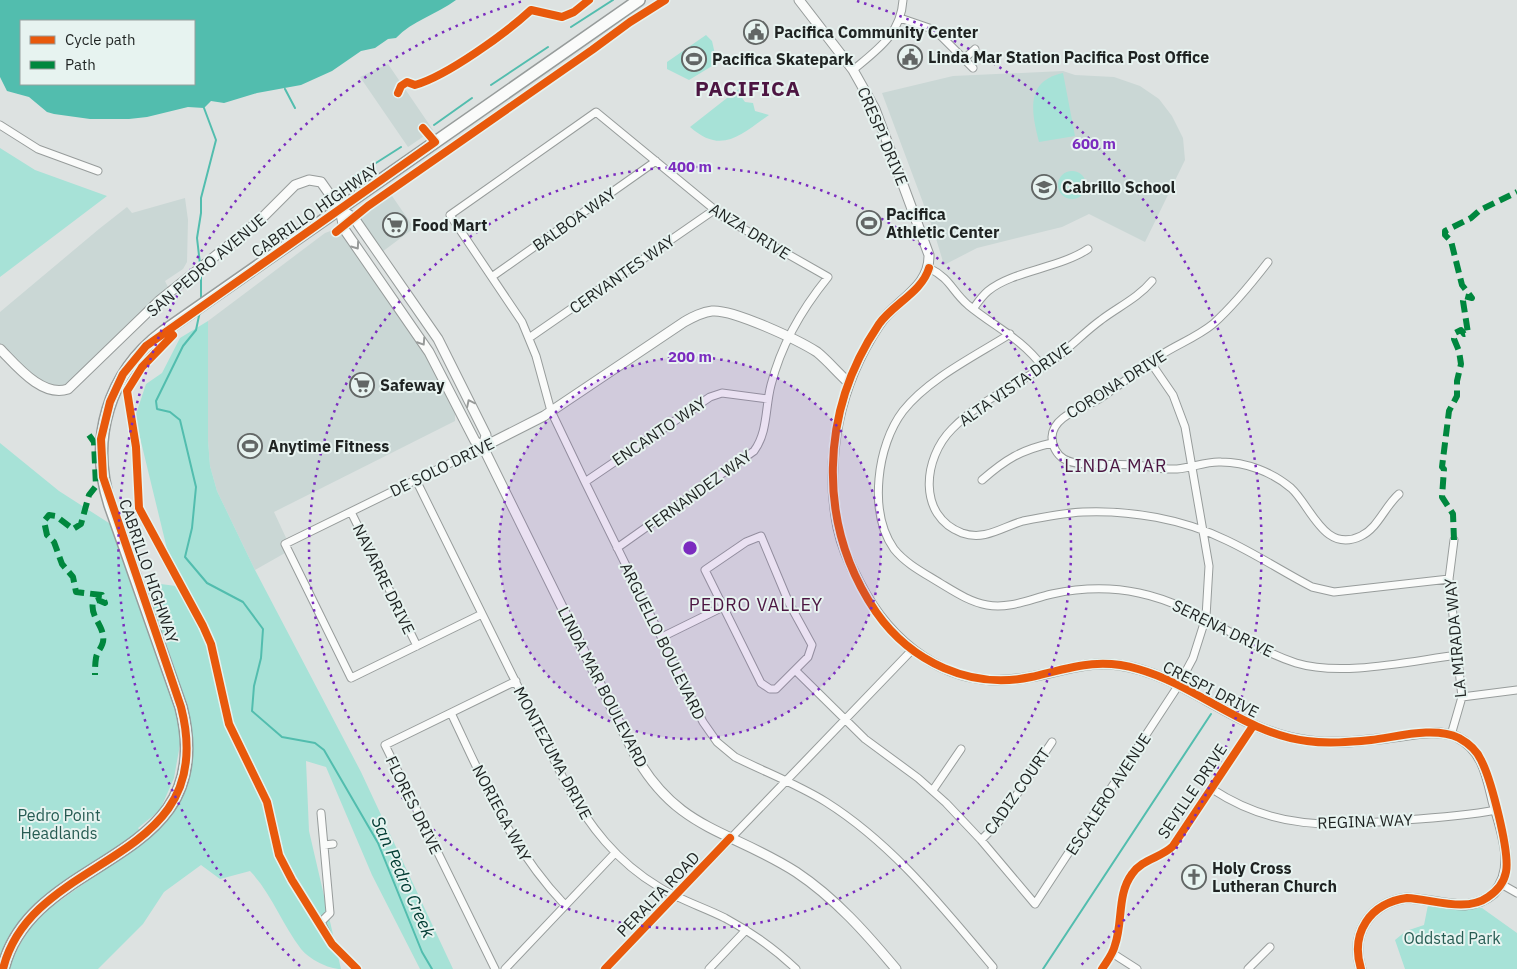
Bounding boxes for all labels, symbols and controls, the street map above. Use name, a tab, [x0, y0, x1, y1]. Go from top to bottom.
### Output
public building icon: Pacifica Community Center	[743, 19, 769, 45]
legend	[20, 20, 195, 85]
place label: Pacifica Community Center	[774, 22, 979, 42]
text: Cycle path	[65, 30, 136, 49]
public building icon: Linda Mar Station Pacifica Post Office	[897, 44, 923, 70]
sports icon: Pacifica Skatepark	[681, 46, 707, 72]
place label: Linda Mar Station Pacifica Post Office	[928, 47, 1209, 67]
place label: Pacifica Skatepark	[712, 49, 854, 69]
text: Path	[65, 55, 96, 74]
district label: PACIFICA	[695, 74, 801, 102]
street label: CRESPI DRIVE	[853, 84, 913, 188]
text: 600 m	[1072, 134, 1116, 153]
text: 400 m	[668, 157, 712, 176]
street label: CABRILLO HIGHWAY	[247, 158, 383, 262]
school or university icon: Cabrillo School	[1031, 174, 1057, 200]
place label: Cabrillo School	[1062, 177, 1175, 197]
street label: BALBOA WAY	[528, 183, 620, 255]
street label: ANZA DRIVE	[706, 198, 794, 264]
place label: Pacifica Athletic Center	[886, 204, 1000, 242]
street label: SAN PEDRO AVENUE	[142, 209, 270, 321]
sports icon: Pacifica Athletic Center	[856, 210, 882, 236]
supermarket icon: Food Mart	[382, 212, 408, 238]
place label: Food Mart	[412, 215, 487, 235]
street label: CERVANTES WAY	[565, 230, 679, 318]
one-way arrow	[350, 240, 359, 249]
one-way arrow	[416, 337, 426, 346]
street label: ALTA VISTA DRIVE	[955, 338, 1075, 430]
street label: CORONA DRIVE	[1062, 345, 1170, 423]
text: 200 m	[668, 347, 712, 366]
supermarket icon: Safeway	[349, 372, 375, 398]
place label: Safeway	[380, 375, 445, 395]
street label: ENCANTO WAY	[608, 392, 710, 470]
one-way arrow	[466, 400, 476, 409]
sports icon: Anytime Fitness	[237, 433, 263, 459]
street label: DE SOLO DRIVE	[387, 433, 497, 501]
place label: Anytime Fitness	[268, 436, 389, 456]
street label: FERNANDEZ WAY	[641, 445, 756, 537]
district label: LINDA MAR	[1064, 454, 1168, 477]
street label: CABRILLO HIGHWAY	[115, 496, 183, 646]
street label: NAVARRE DRIVE	[349, 521, 419, 637]
centre of rings	[681, 539, 699, 557]
street label: ARGUELLO BOULEVARD	[616, 559, 710, 723]
street label: LA MIRADA WAY	[1440, 577, 1470, 699]
district label: PEDRO VALLEY	[689, 593, 823, 616]
street label: SERENA DRIVE	[1169, 595, 1277, 661]
street label: LINDA MAR BOULEVARD	[554, 603, 652, 771]
street label: CRESPI DRIVE	[1160, 656, 1262, 722]
street label: MONTEZUMA DRIVE	[509, 683, 597, 823]
street label: ESCALERO AVENUE	[1061, 729, 1155, 859]
street label: SEVILLE DRIVE	[1153, 740, 1231, 842]
street label: CADIZ COURT	[980, 744, 1054, 838]
street label: FLORES DRIVE	[382, 753, 446, 857]
street label: NORIEGA WAY	[468, 761, 536, 865]
park label: Pedro Point Headlands	[17, 805, 101, 843]
street label: REGINA WAY	[1317, 809, 1414, 833]
water label: San Pedro Creek	[366, 812, 441, 942]
street label: PERALTA ROAD	[612, 847, 704, 941]
place label: Holy Cross Lutheran Church	[1212, 858, 1337, 896]
church icon: Holy Cross Lutheran Church	[1181, 864, 1207, 890]
park label: Oddstad Park	[1403, 928, 1501, 948]

